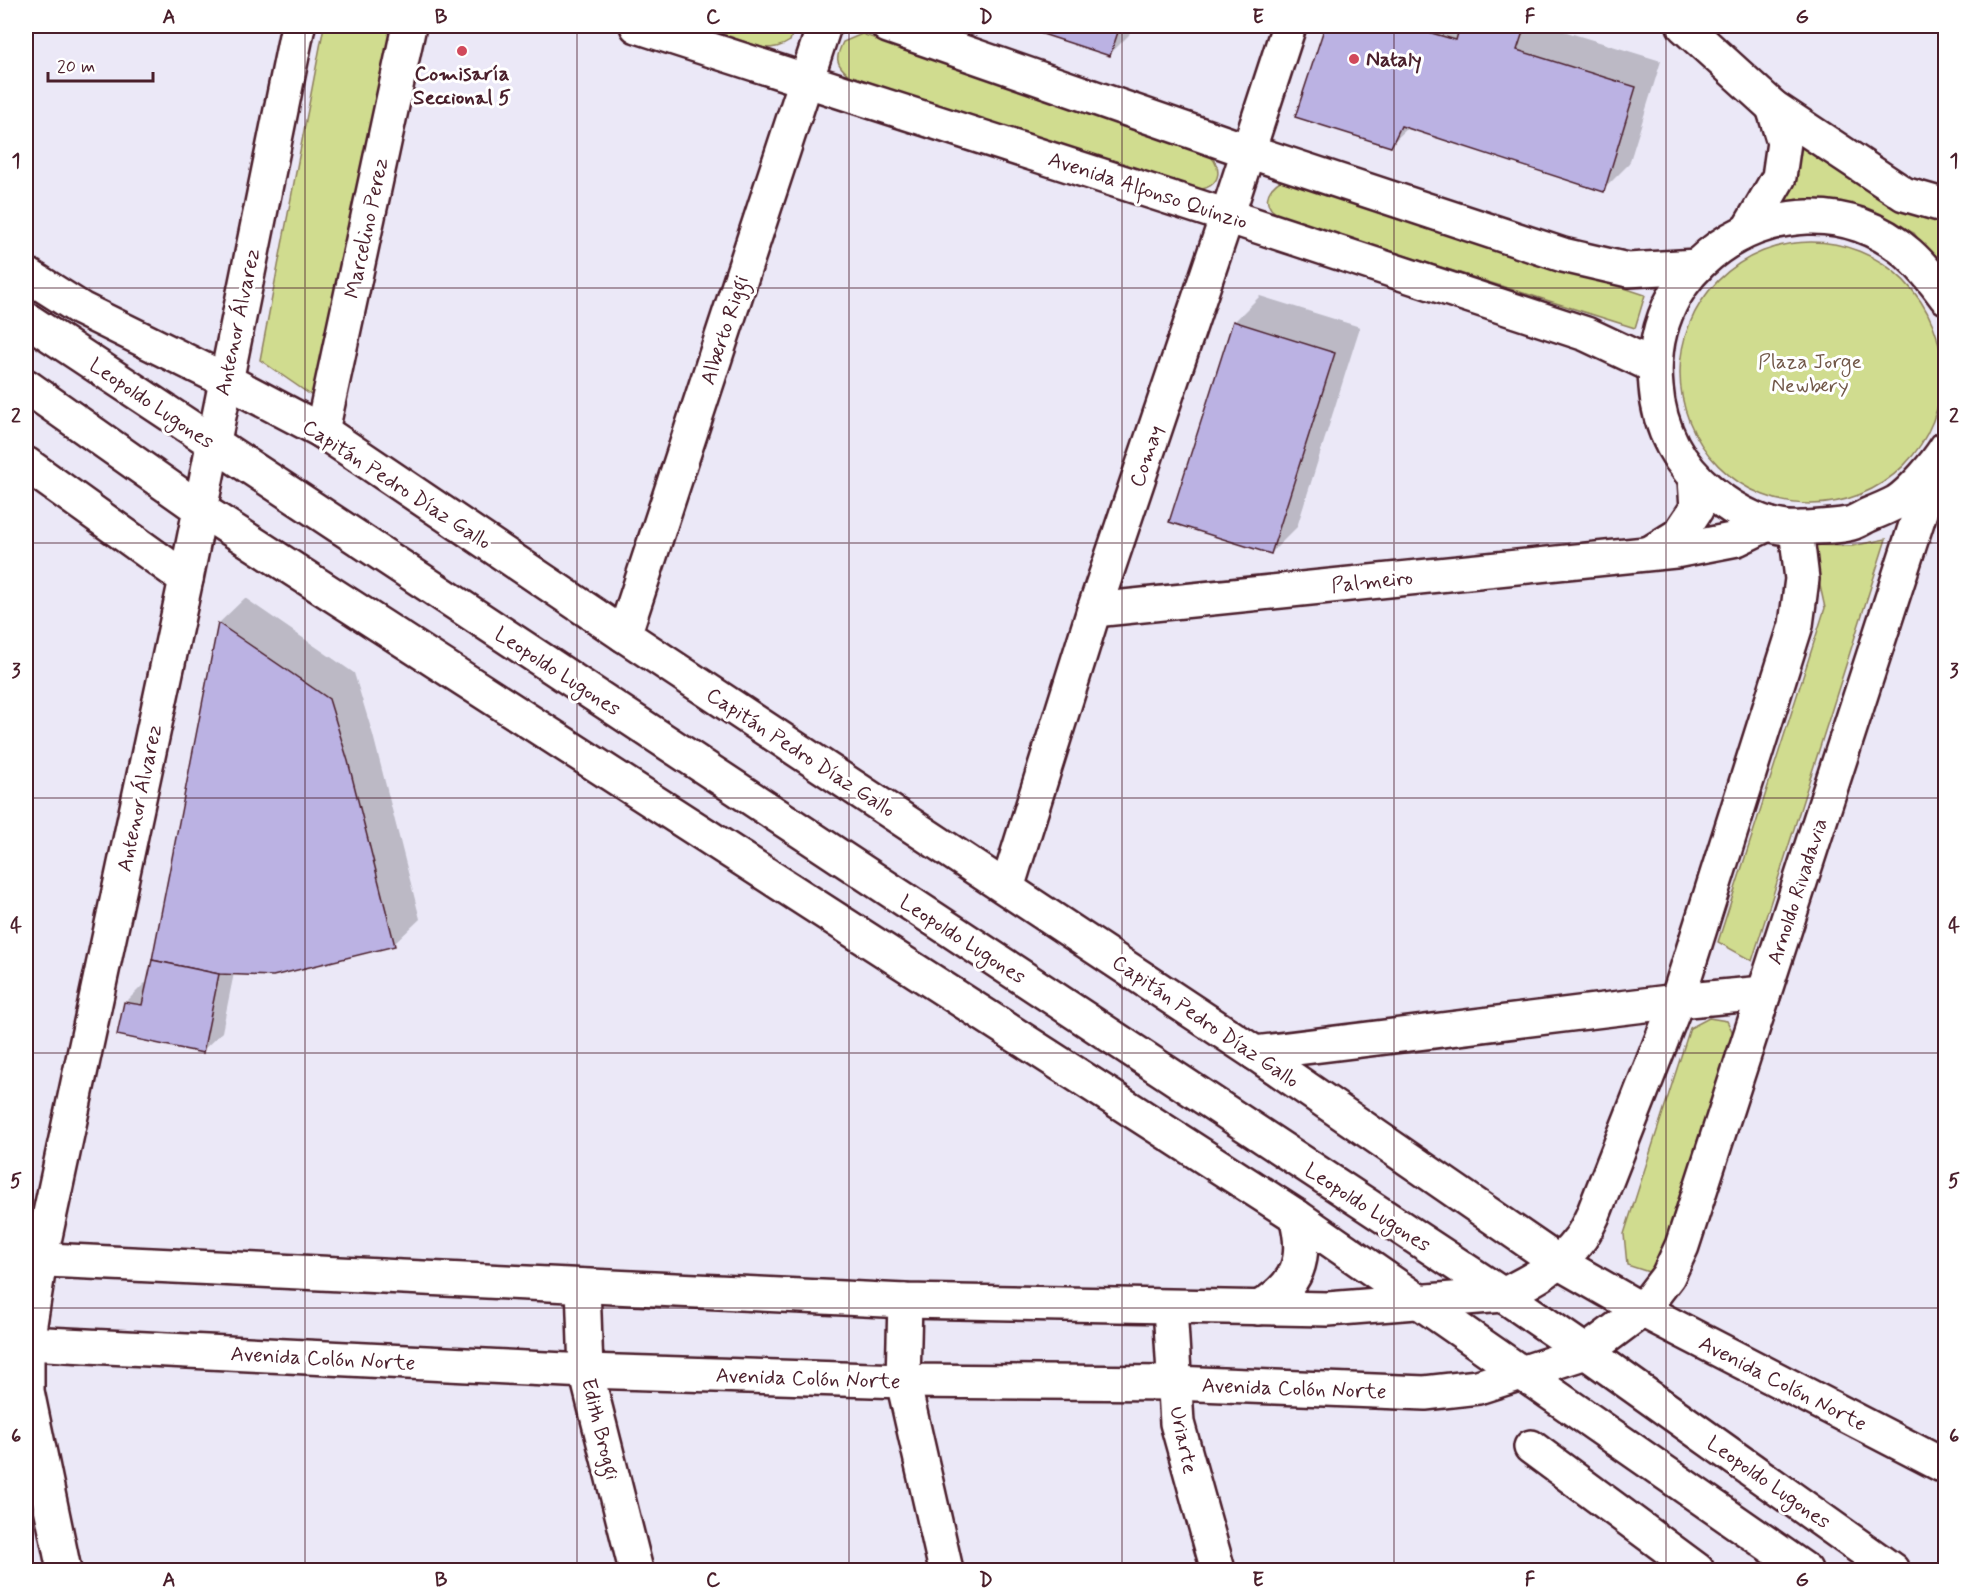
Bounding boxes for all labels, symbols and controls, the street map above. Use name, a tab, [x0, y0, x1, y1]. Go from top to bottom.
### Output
text: A	[162, 4, 176, 31]
text: B	[435, 4, 448, 31]
text: C	[706, 4, 721, 31]
text: D	[979, 4, 993, 31]
text: E	[1252, 4, 1264, 31]
text: F	[1525, 4, 1536, 31]
text: G	[1795, 4, 1809, 31]
marker: Comisaría Seccional 5	[455, 44, 469, 58]
scale bar	[48, 45, 153, 83]
place label: Nataly	[1366, 46, 1422, 74]
marker: Nataly	[1347, 52, 1361, 66]
text: 20 m	[57, 55, 95, 79]
place label: Comisaría Seccional 5	[413, 60, 511, 112]
street label: Avenida Alfonso Quinzio	[1044, 145, 1251, 238]
text: 1	[12, 148, 20, 175]
text: 1	[1950, 148, 1958, 175]
street label: Marcelino Perez	[338, 155, 396, 301]
street label: Antenor Álvarez	[209, 246, 267, 398]
street label: Alberto Riggi	[694, 272, 758, 389]
park label: Plaza Jorge Newbery	[1758, 348, 1862, 400]
street label: Leopoldo Lugones	[83, 352, 219, 457]
text: 2	[11, 403, 21, 430]
text: 2	[1949, 403, 1959, 430]
street label: Capitán Pedro Díaz Gallo	[297, 413, 496, 557]
street label: Comay	[1123, 422, 1171, 491]
street label: Palmeiro	[1330, 564, 1414, 600]
street label: Leopoldo Lugones	[488, 621, 626, 724]
text: 3	[11, 658, 21, 685]
text: 3	[1949, 658, 1959, 685]
street label: Capitán Pedro Díaz Gallo	[701, 681, 900, 825]
street label: Antenor Álvarez	[111, 722, 169, 874]
street label: Arnoldo Rivadavia	[1761, 815, 1835, 968]
street label: Leopoldo Lugones	[893, 889, 1031, 992]
text: 4	[10, 913, 22, 940]
text: 4	[1948, 913, 1960, 940]
street label: Capitán Pedro Díaz Gallo	[1106, 949, 1305, 1095]
street label: Leopoldo Lugones	[1298, 1157, 1436, 1260]
text: 5	[10, 1168, 22, 1195]
text: 5	[1948, 1168, 1960, 1195]
street label: Avenida Colón Norte	[1694, 1329, 1871, 1438]
street label: Avenida Colón Norte	[230, 1340, 416, 1378]
street label: Avenida Colón Norte	[715, 1362, 901, 1396]
street label: Avenida Colón Norte	[1201, 1372, 1387, 1406]
street label: Edith Broggi	[572, 1375, 626, 1484]
street label: Uriarte	[1162, 1404, 1204, 1477]
text: 6	[11, 1423, 21, 1450]
text: 6	[1949, 1423, 1959, 1450]
street label: Leopoldo Lugones	[1700, 1430, 1836, 1537]
text: A	[162, 1567, 176, 1594]
text: B	[435, 1567, 448, 1594]
text: C	[706, 1567, 721, 1594]
text: D	[979, 1567, 993, 1594]
text: E	[1252, 1567, 1264, 1594]
text: F	[1525, 1567, 1536, 1594]
text: G	[1795, 1567, 1809, 1594]

